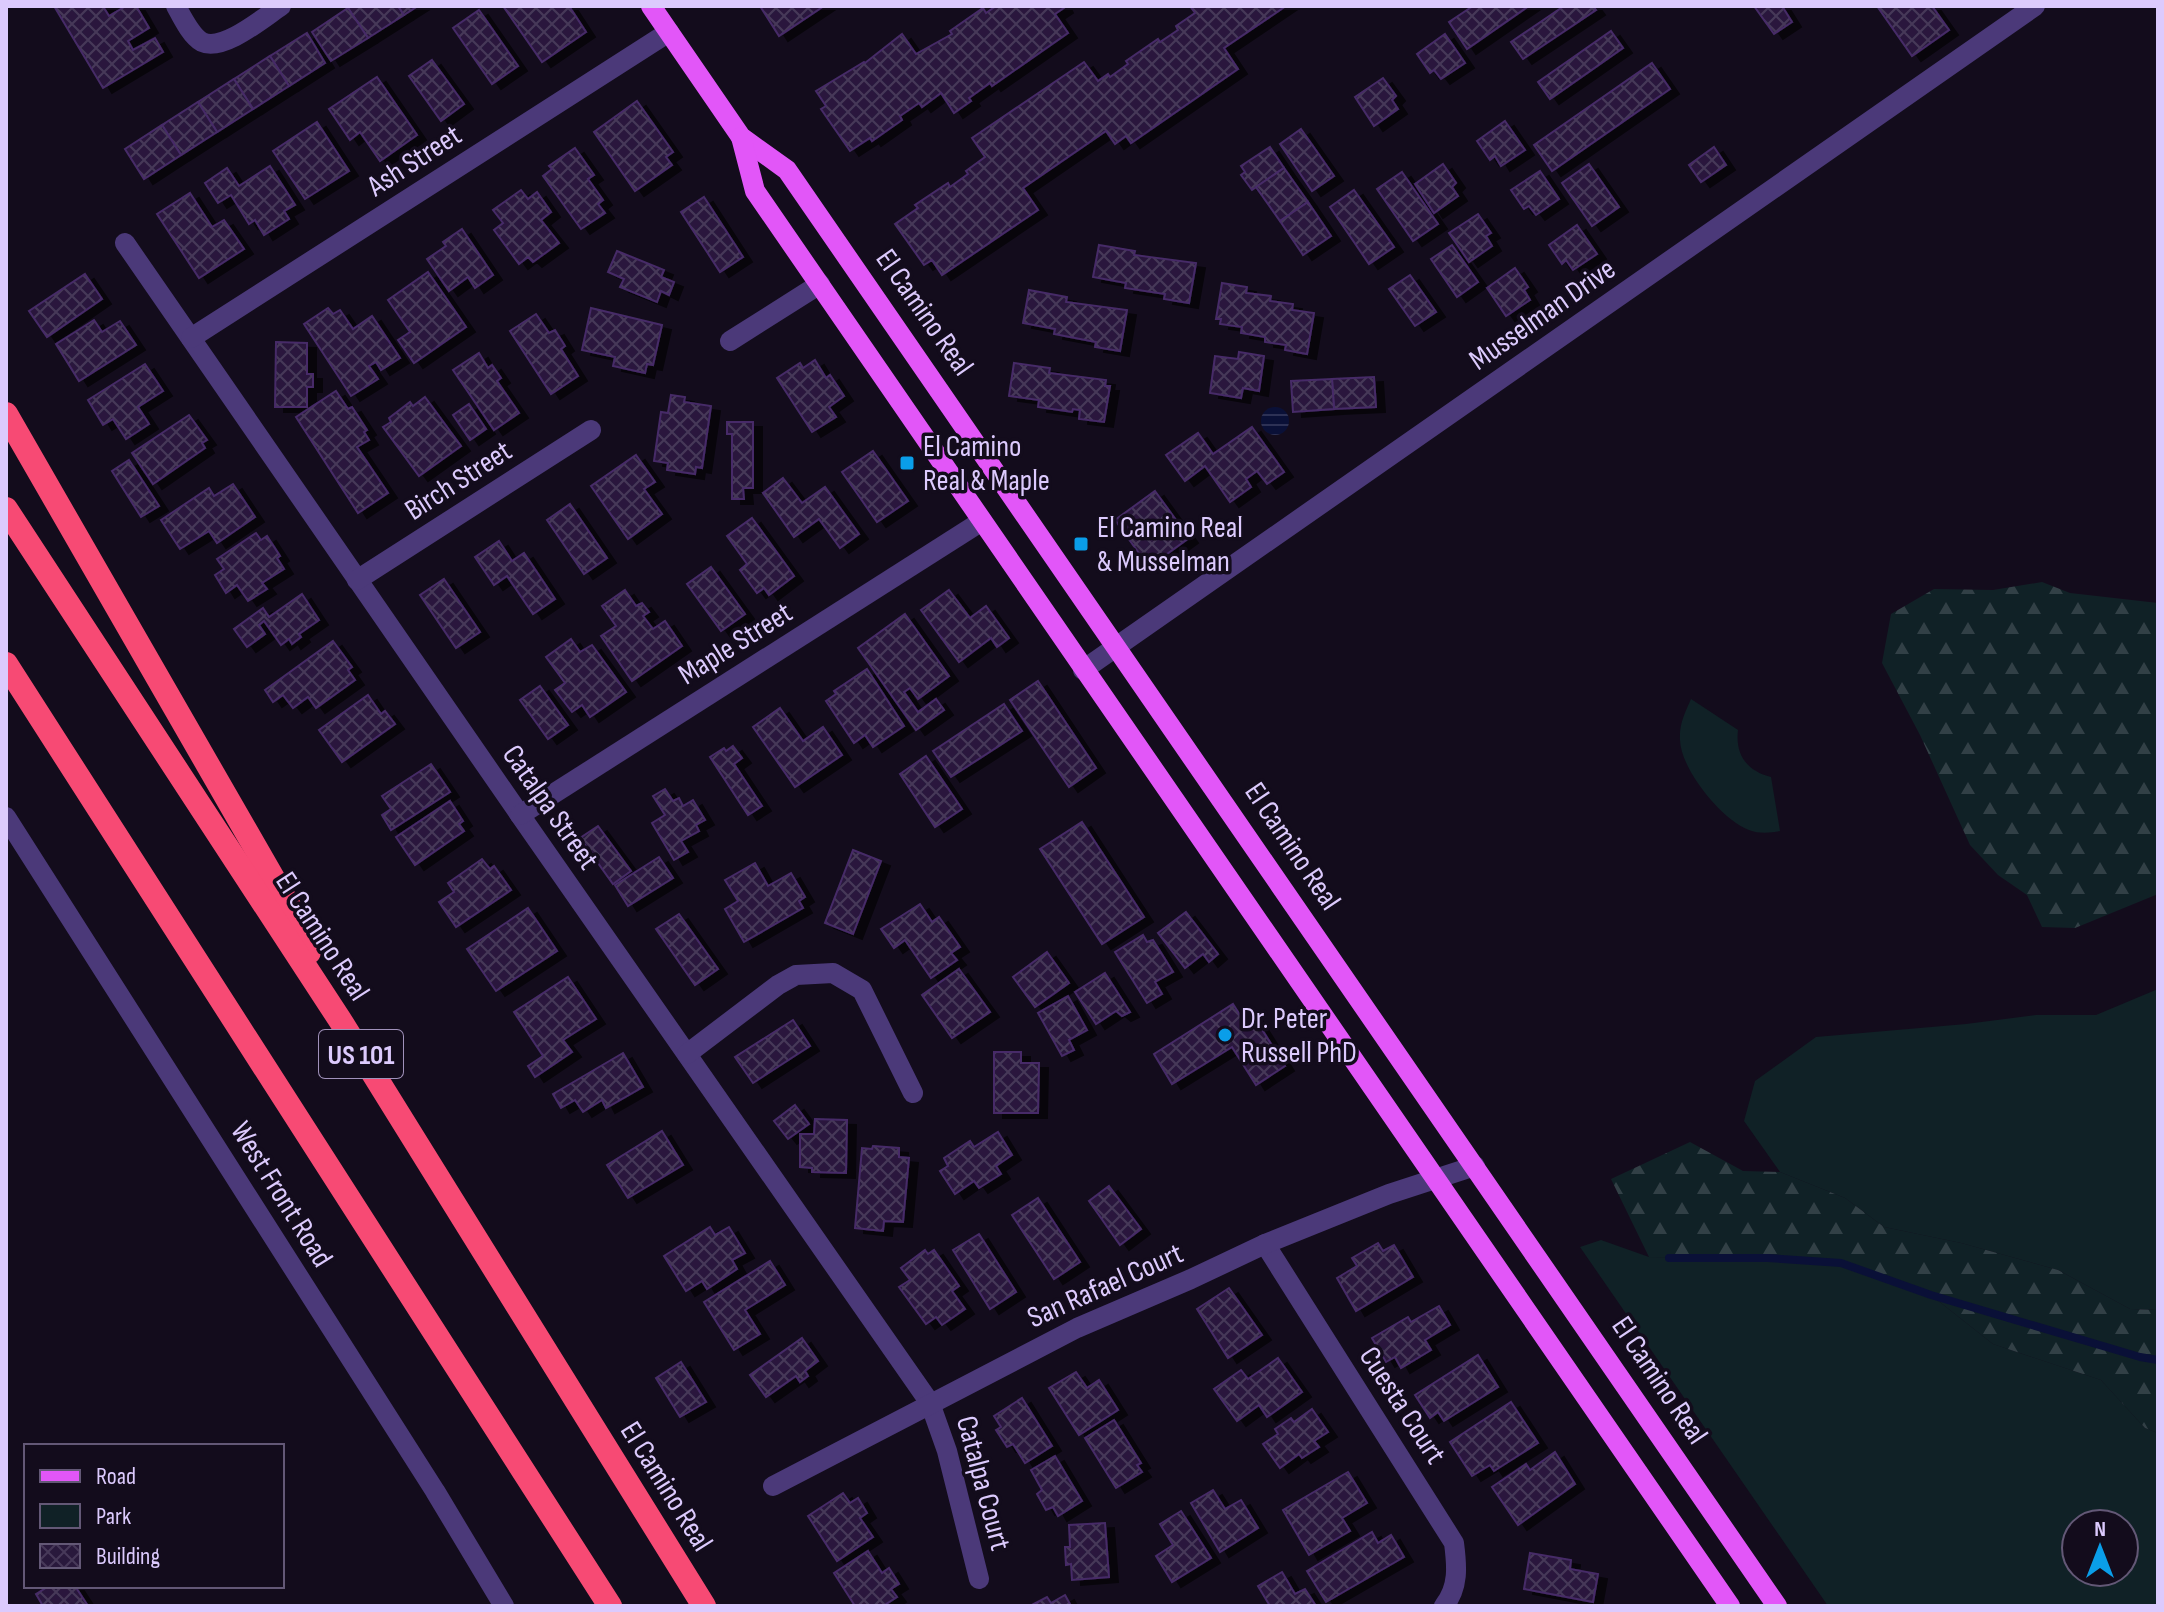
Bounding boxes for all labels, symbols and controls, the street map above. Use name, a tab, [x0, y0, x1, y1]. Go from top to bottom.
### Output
street label: Ash Street	[360, 117, 468, 205]
street label: El Camino Real	[868, 242, 981, 383]
street label: Musselman Drive	[1463, 251, 1623, 378]
place label: El Camino Real & Maple	[923, 429, 1050, 499]
street label: Birch Street	[398, 433, 519, 529]
marker: El Camino Real & Maple	[898, 454, 916, 472]
place label: El Camino Real & Musselman	[1097, 510, 1243, 580]
marker: El Camino Real & Musselman	[1072, 535, 1090, 553]
street label: Maple Street	[672, 595, 799, 693]
street label: Catalpa Street	[494, 738, 606, 877]
street label: El Camino Real	[1236, 776, 1348, 917]
street label: El Camino Real	[267, 866, 377, 1008]
place label: Dr. Peter Russell PhD	[1241, 1001, 1357, 1071]
marker: Dr. Peter Russell PhD	[1216, 1026, 1234, 1044]
road number: US 101	[319, 1030, 403, 1078]
street label: West Front Road	[222, 1115, 340, 1274]
street label: San Rafael Court	[1022, 1236, 1189, 1336]
street label: El Camino Real	[1603, 1310, 1715, 1451]
street label: Cuesta Court	[1351, 1340, 1453, 1471]
street label: Catalpa Court	[948, 1412, 1018, 1554]
street label: El Camino Real	[612, 1415, 720, 1558]
legend	[24, 1444, 284, 1588]
text: Road	[96, 1462, 136, 1491]
text: Park	[96, 1502, 131, 1531]
north arrow	[2060, 1508, 2140, 1588]
text: N	[2094, 1516, 2106, 1543]
text: Building	[96, 1542, 160, 1571]

